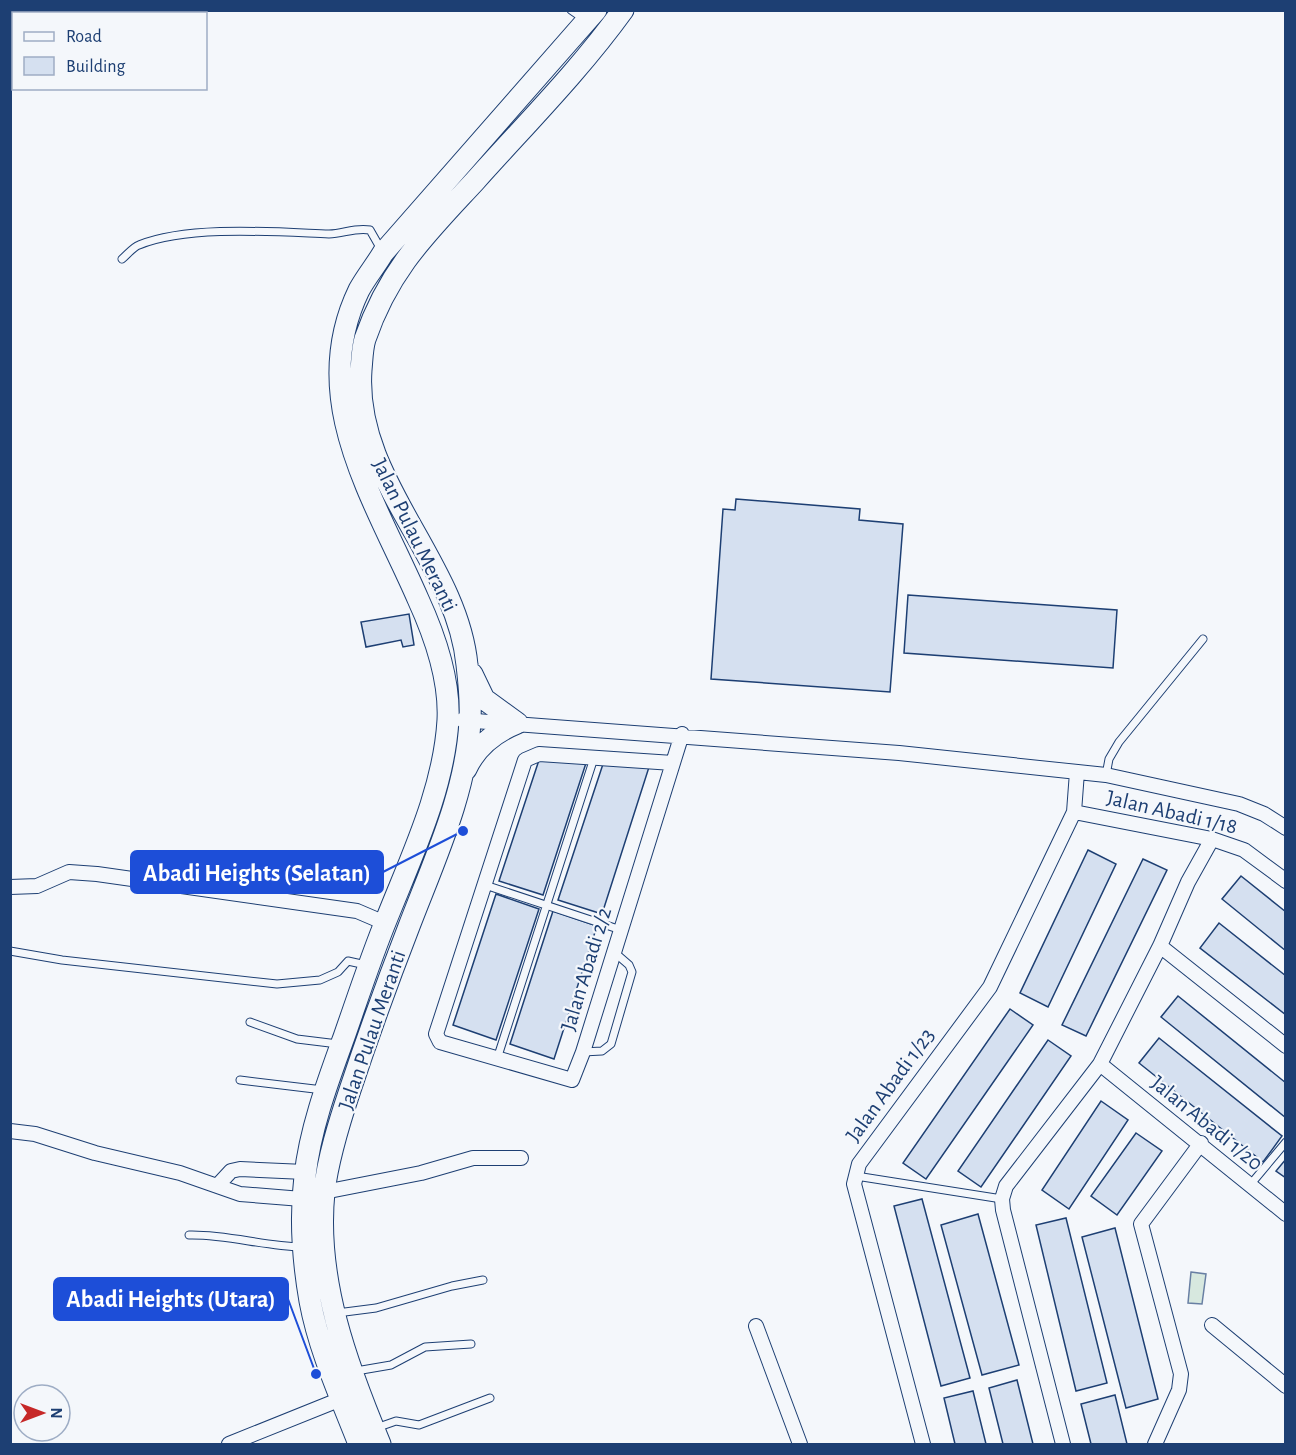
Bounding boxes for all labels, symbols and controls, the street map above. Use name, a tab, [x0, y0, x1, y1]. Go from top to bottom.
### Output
legend	[12, 12, 207, 90]
text: Road	[66, 28, 102, 46]
text: Building	[66, 58, 126, 76]
street label: Jalan Pulau Meranti	[368, 455, 462, 615]
street label: Jalan Abadi 1/18	[1105, 786, 1239, 838]
callout: Abadi Heights (Selatan)	[131, 851, 383, 893]
text: Abadi Heights (Selatan)	[143, 862, 371, 886]
street label: Jalan Abadi 2/2	[557, 905, 615, 1033]
street label: Jalan Pulau Meranti	[334, 947, 410, 1113]
street label: Jalan Abadi 1/23	[842, 1024, 938, 1146]
street label: Jalan Abadi 1/20	[1147, 1071, 1267, 1175]
callout: Abadi Heights (Utara)	[54, 1278, 288, 1320]
text: Abadi Heights (Utara)	[66, 1288, 276, 1312]
north arrow	[12, 1383, 72, 1443]
text: N	[48, 1407, 64, 1419]

